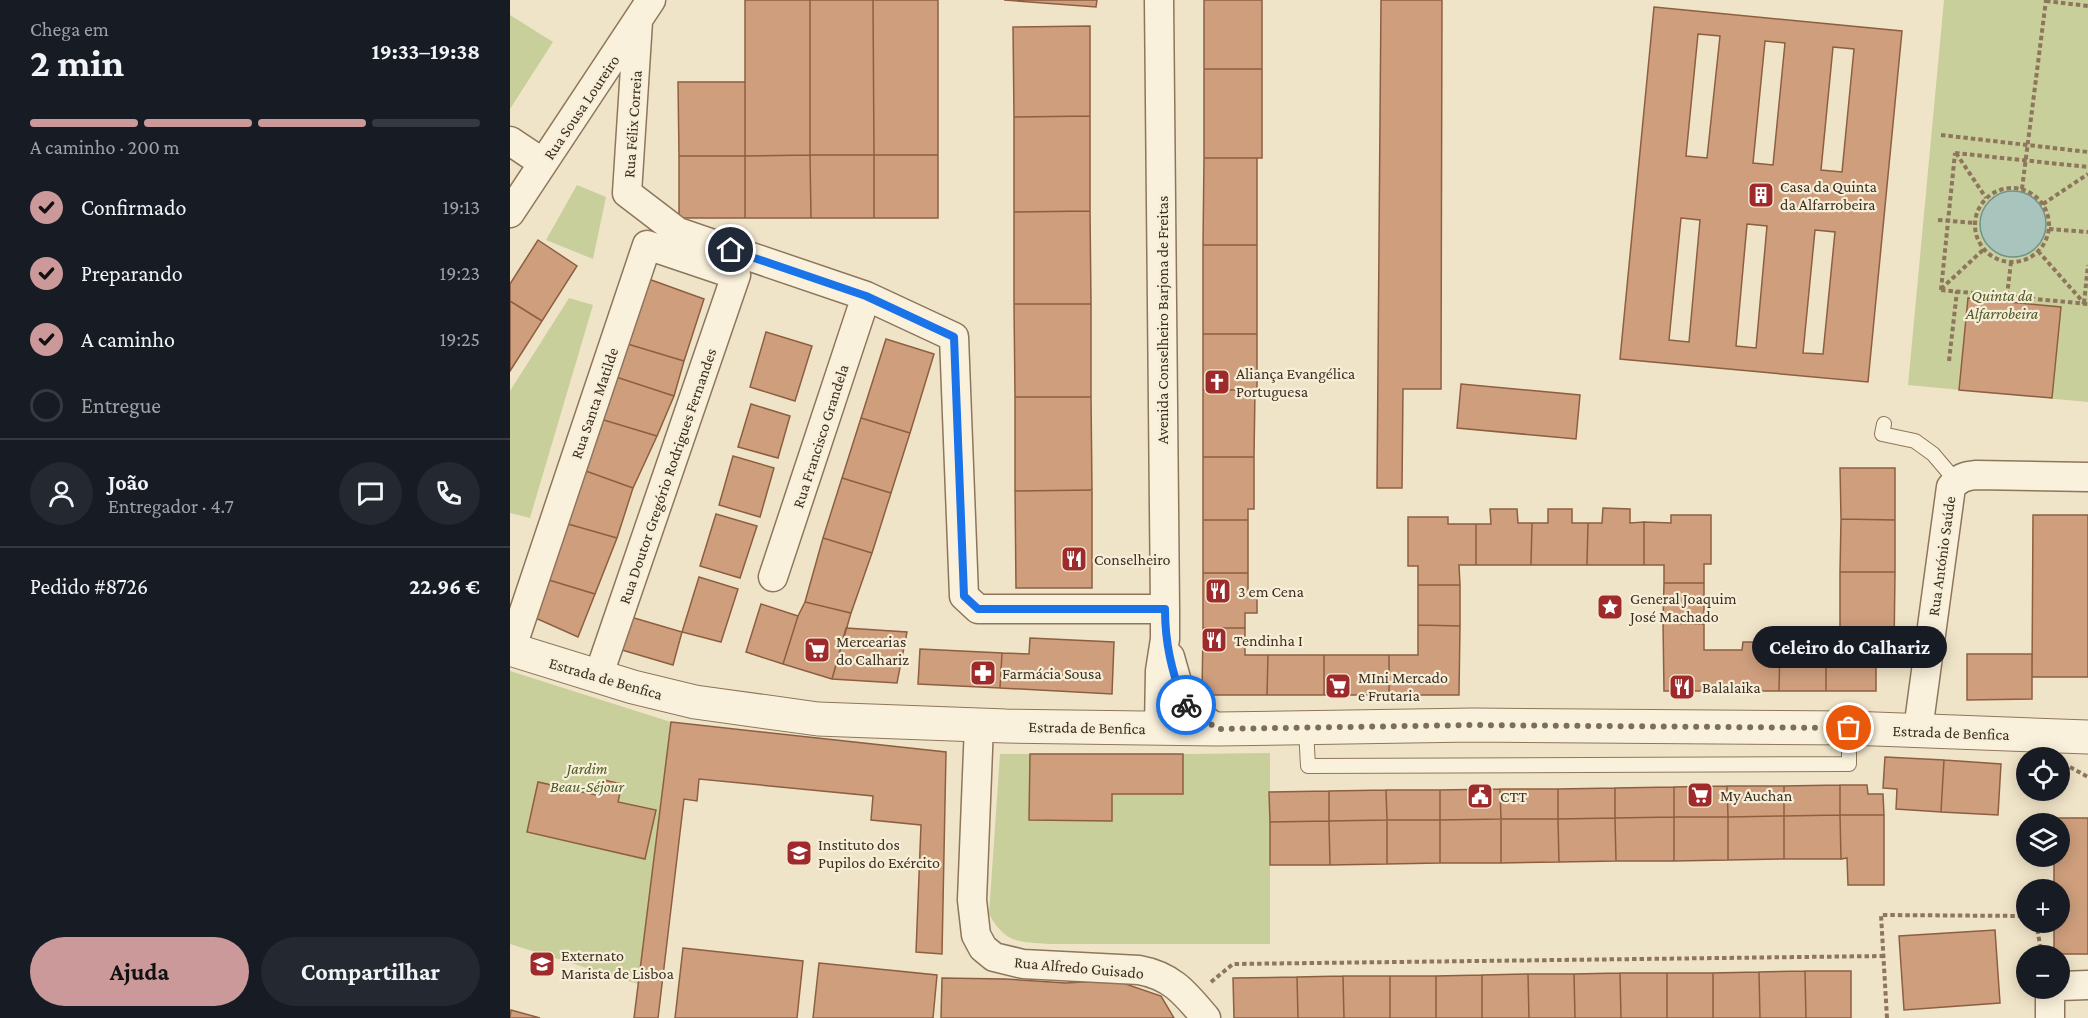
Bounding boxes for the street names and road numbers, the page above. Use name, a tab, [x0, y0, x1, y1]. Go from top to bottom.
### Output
street label: Rua Sousa Loureiro	[540, 52, 623, 163]
street label: Rua Félix Correia	[620, 69, 645, 178]
street label: Avenida Conselheiro Barjona de Freitas	[1154, 196, 1172, 444]
street label: Rua Santa Matilde	[567, 345, 621, 461]
street label: Rua Doutor Gregório Rodrigues Fernandes	[616, 346, 720, 607]
street label: Rua Francisco Grandela	[789, 362, 852, 510]
street label: Rua António Saúde	[1925, 495, 1958, 617]
street label: Estrada de Benfica	[547, 654, 665, 703]
street label: Estrada de Benfica	[1028, 718, 1146, 737]
street label: Estrada de Benfica	[1892, 722, 2010, 743]
street label: Rua Alfredo Guisado	[1013, 953, 1145, 982]

